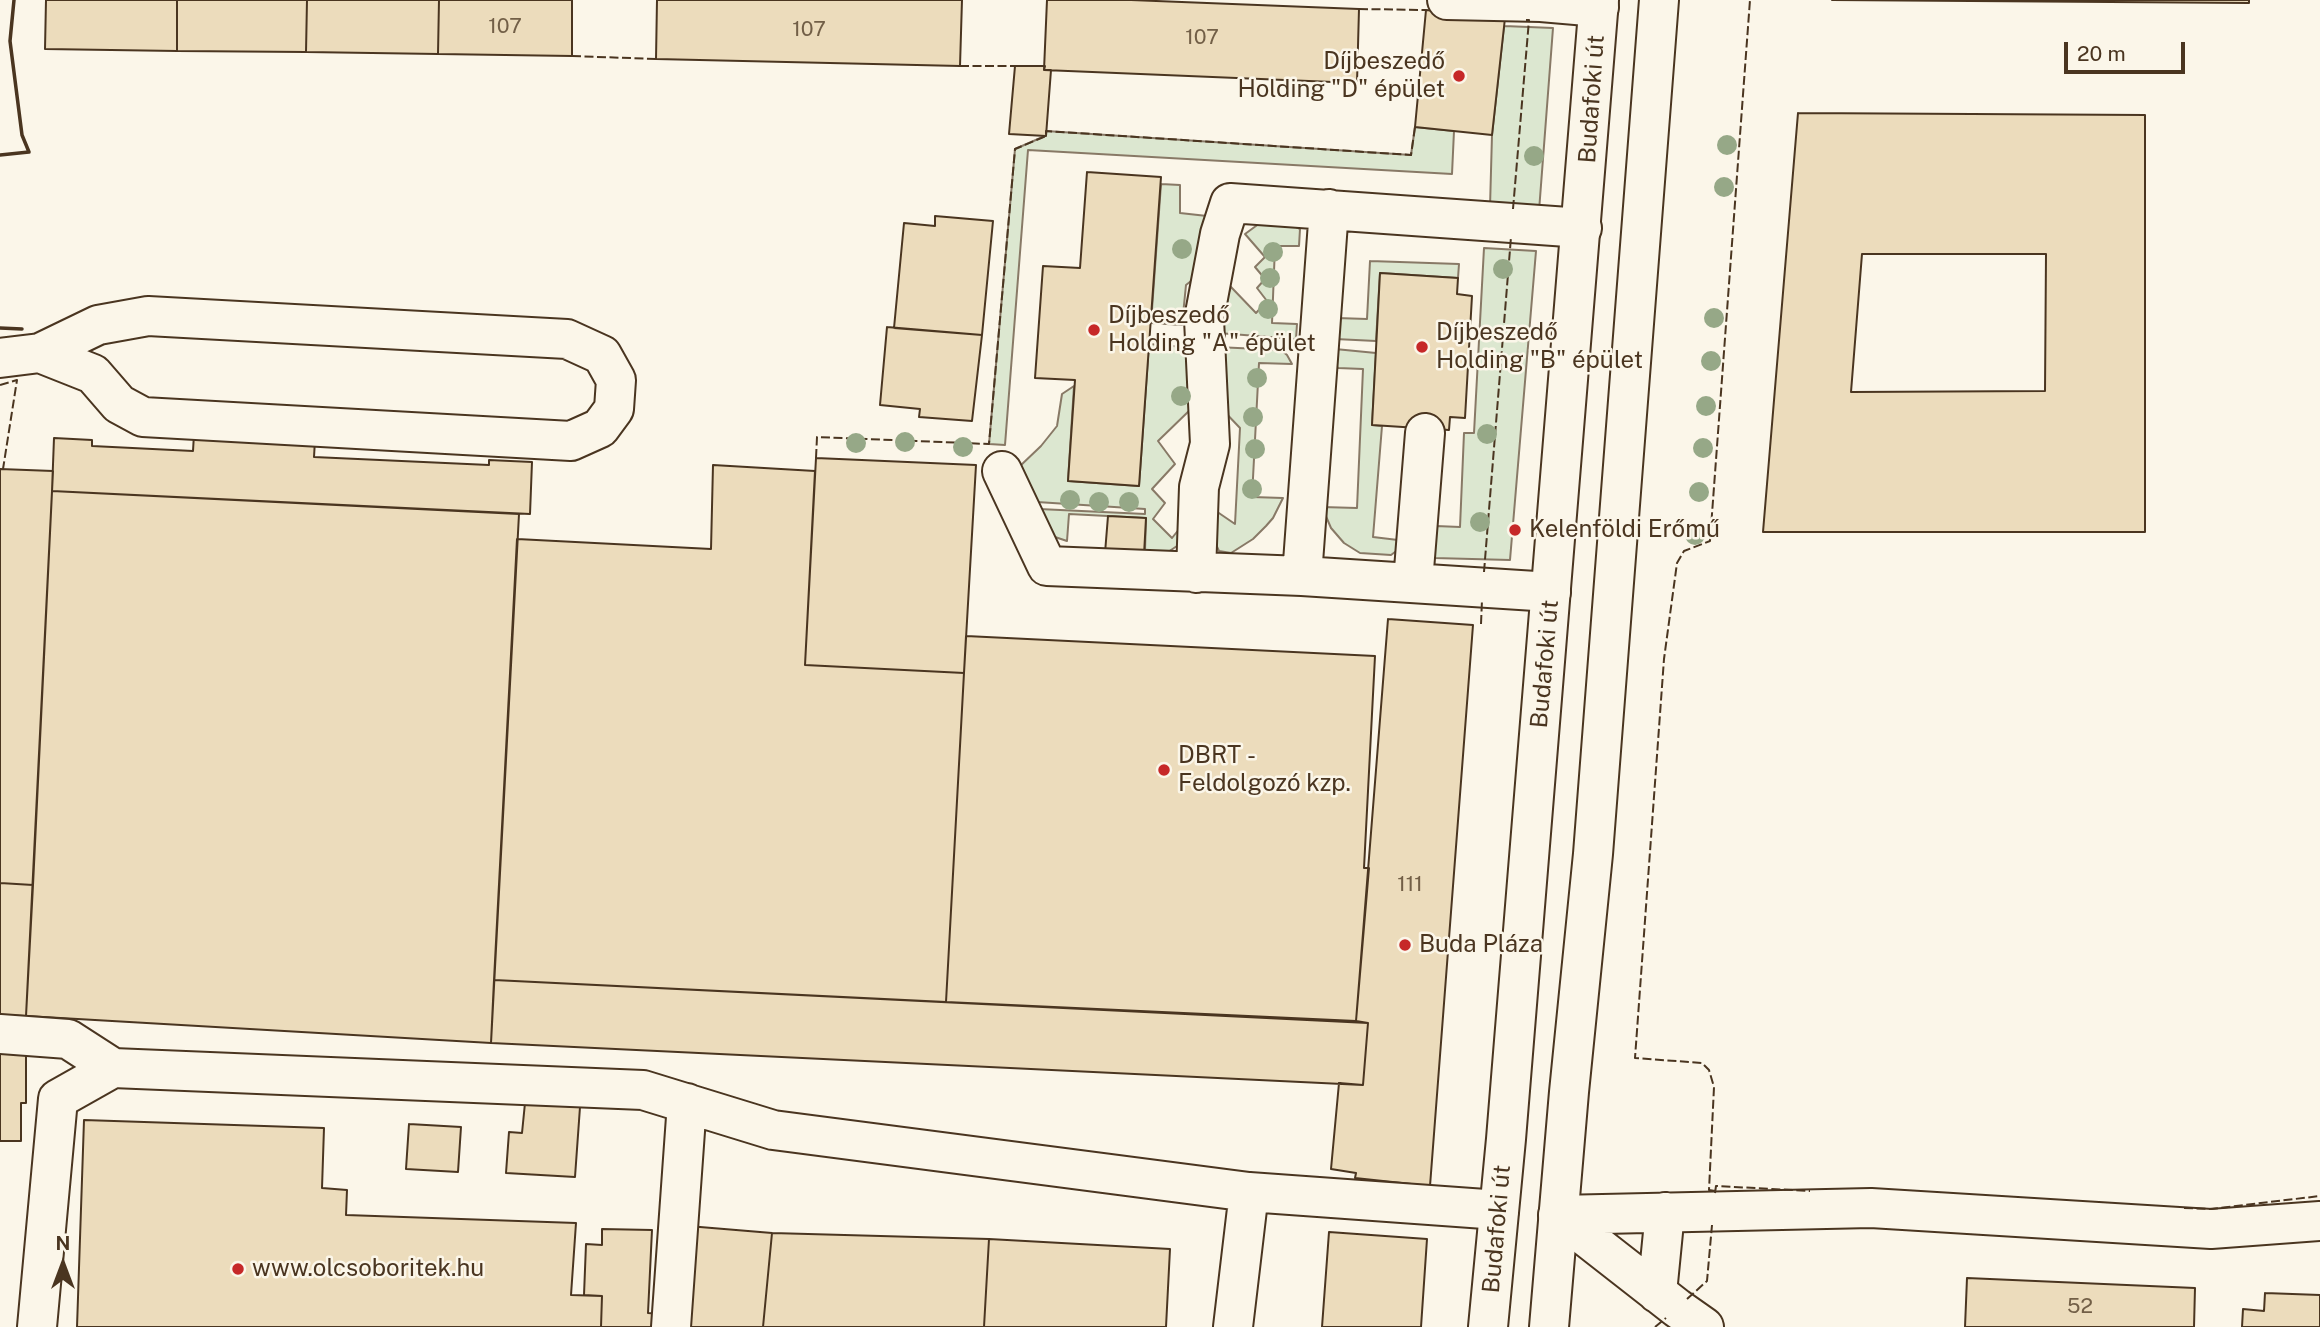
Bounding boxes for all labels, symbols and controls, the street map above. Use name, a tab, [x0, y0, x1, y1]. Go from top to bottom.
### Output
house number: 107	[488, 14, 522, 40]
house number: 107	[792, 17, 826, 43]
house number: 107	[1185, 25, 1219, 51]
scale bar	[2068, 28, 2189, 72]
street label: Budafoki út	[1573, 34, 1611, 164]
text: 20 m	[2077, 41, 2126, 66]
place label: Díjbeszedő Holding "D" épület	[1237, 48, 1445, 104]
marker: Díjbeszedő Holding "D" épület	[1451, 68, 1467, 84]
place label: Díjbeszedő Holding "A" épület	[1108, 302, 1316, 358]
place label: Díjbeszedő Holding "B" épület	[1436, 319, 1643, 375]
marker: Díjbeszedő Holding "A" épület	[1086, 322, 1102, 338]
marker: Díjbeszedő Holding "B" épület	[1414, 339, 1430, 355]
place label: Kelenföldi Erőmű	[1529, 516, 1720, 544]
marker: Kelenföldi Erőmű	[1507, 522, 1523, 538]
street label: Budafoki út	[1525, 599, 1565, 729]
place label: DBRT - Feldolgozó kzp.	[1178, 742, 1351, 798]
marker: DBRT - Feldolgozó kzp.	[1156, 762, 1172, 778]
house number: 111	[1397, 872, 1423, 898]
place label: Buda Pláza	[1419, 931, 1543, 959]
marker: Buda Pláza	[1397, 937, 1413, 953]
street label: Budafoki út	[1477, 1164, 1517, 1294]
north arrow	[28, 1229, 98, 1299]
text: N	[56, 1232, 70, 1254]
place label: www.olcsoboritek.hu	[252, 1255, 484, 1283]
marker: www.olcsoboritek.hu	[230, 1261, 246, 1277]
house number: 52	[2067, 1294, 2093, 1320]

